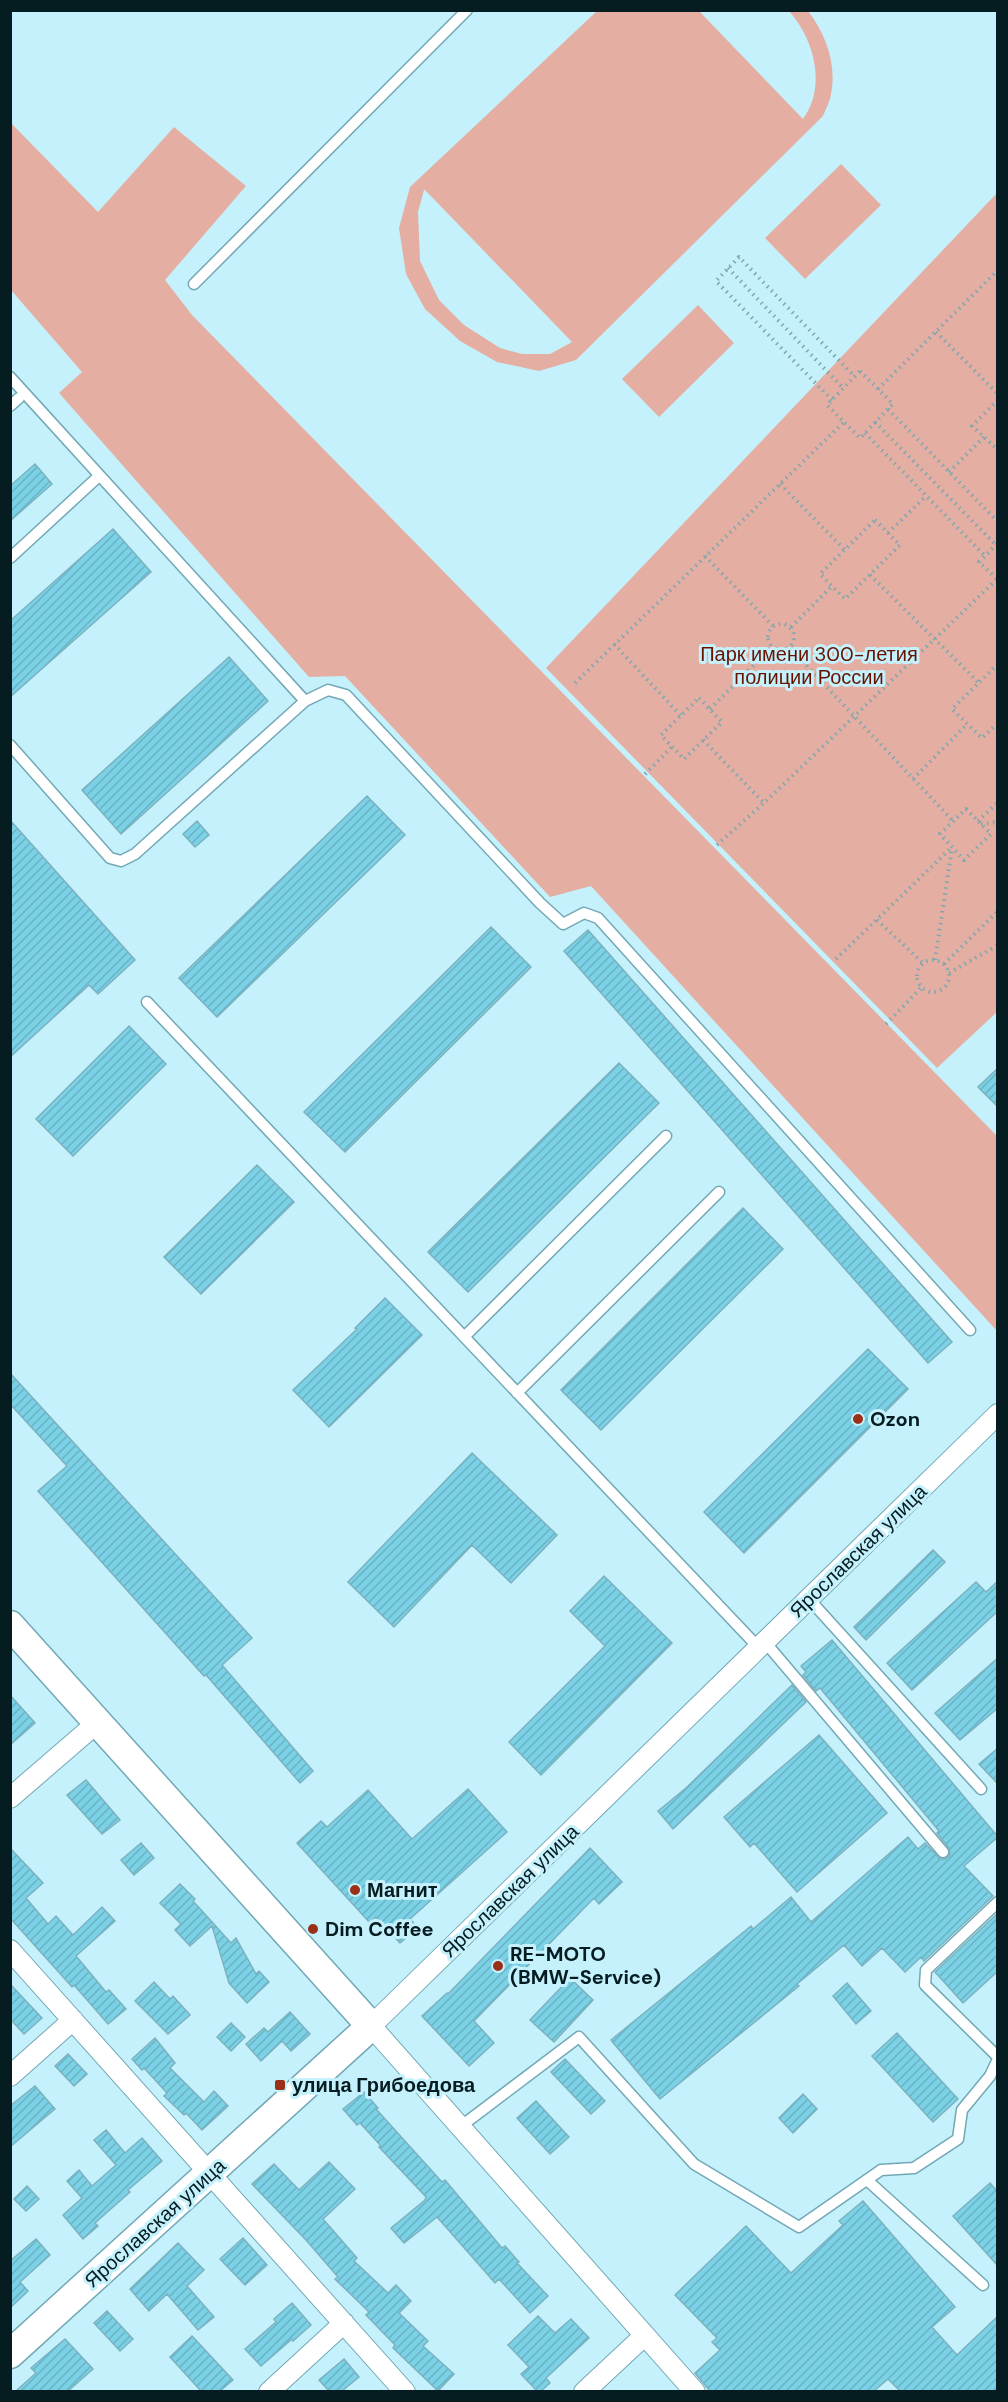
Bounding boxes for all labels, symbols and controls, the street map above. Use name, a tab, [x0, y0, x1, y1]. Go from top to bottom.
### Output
park label: Парк имени 300-летия полиции России	[700, 641, 918, 690]
place label: Ozon	[870, 1406, 920, 1432]
marker: Ozon	[851, 1412, 865, 1426]
street label: Ярославская улица	[784, 1478, 933, 1623]
street label: Ярославская улица	[436, 1818, 585, 1963]
place label: Магнит	[367, 1877, 438, 1903]
marker: Магнит	[348, 1883, 362, 1897]
place label: Dim Coffee	[325, 1916, 434, 1942]
marker: Dim Coffee	[306, 1922, 320, 1936]
place label: RE-MOTO (BMW-Service)	[510, 1941, 661, 1990]
marker: RE-MOTO (BMW-Service)	[491, 1959, 505, 1973]
place label: улица Грибоедова	[292, 2072, 476, 2098]
marker: улица Грибоедова	[273, 2078, 287, 2092]
street label: Ярославская улица	[79, 2152, 232, 2293]

